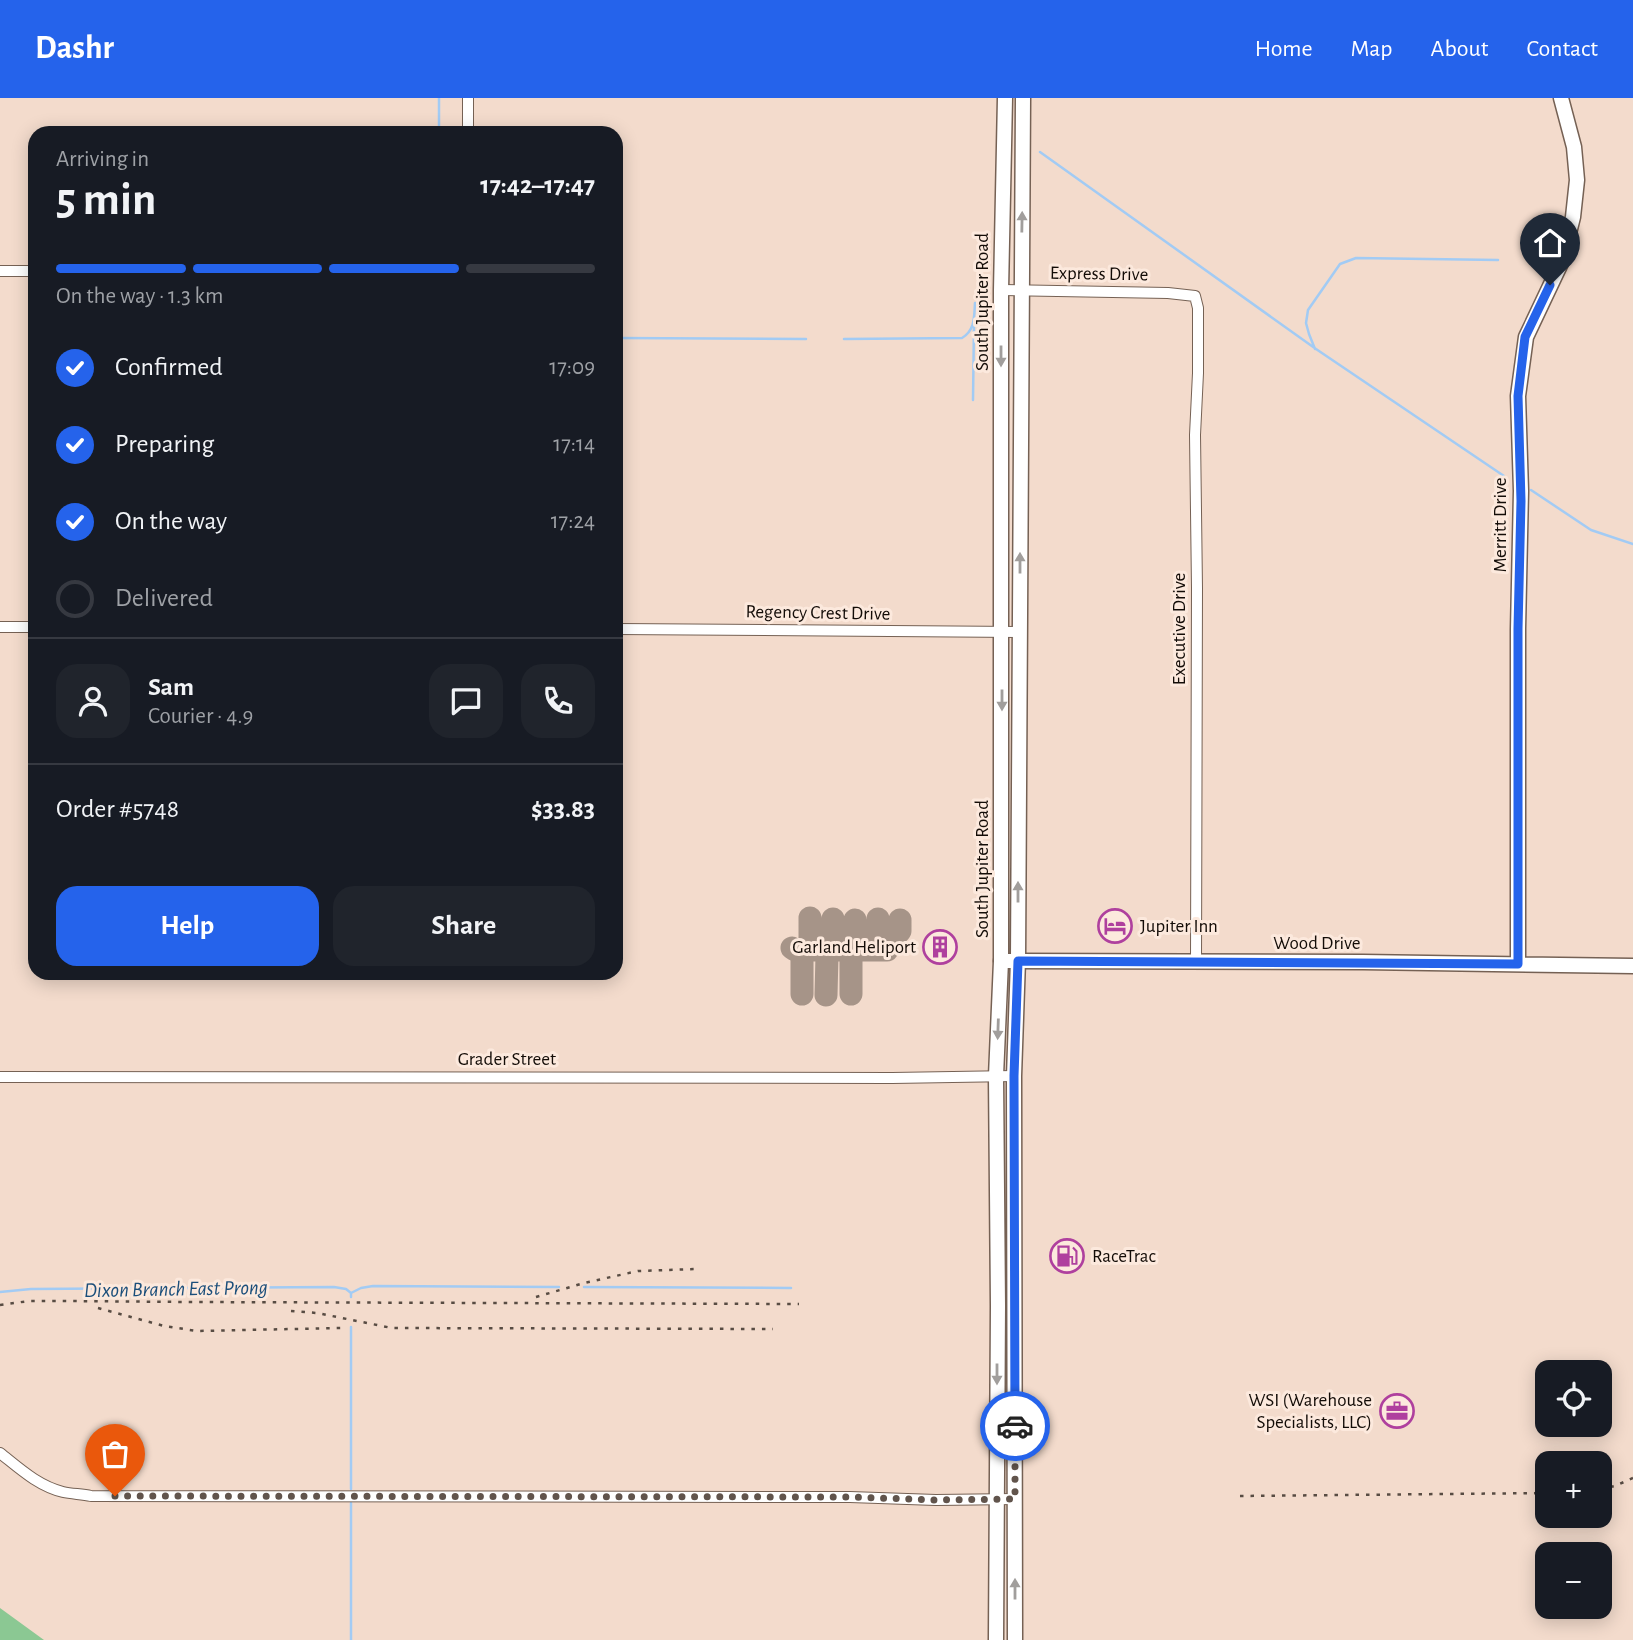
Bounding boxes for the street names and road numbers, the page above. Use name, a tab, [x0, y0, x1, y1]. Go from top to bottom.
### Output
street label: South Jupiter Road	[973, 233, 992, 371]
street label: Express Drive	[1050, 264, 1148, 284]
street label: Merritt Drive	[1491, 477, 1510, 573]
street label: Executive Drive	[1170, 573, 1189, 685]
street label: Regency Crest Drive	[745, 602, 891, 624]
street label: South Jupiter Road	[973, 800, 992, 938]
street label: Wood Drive	[1273, 934, 1361, 953]
street label: Grader Street	[458, 1050, 556, 1069]

